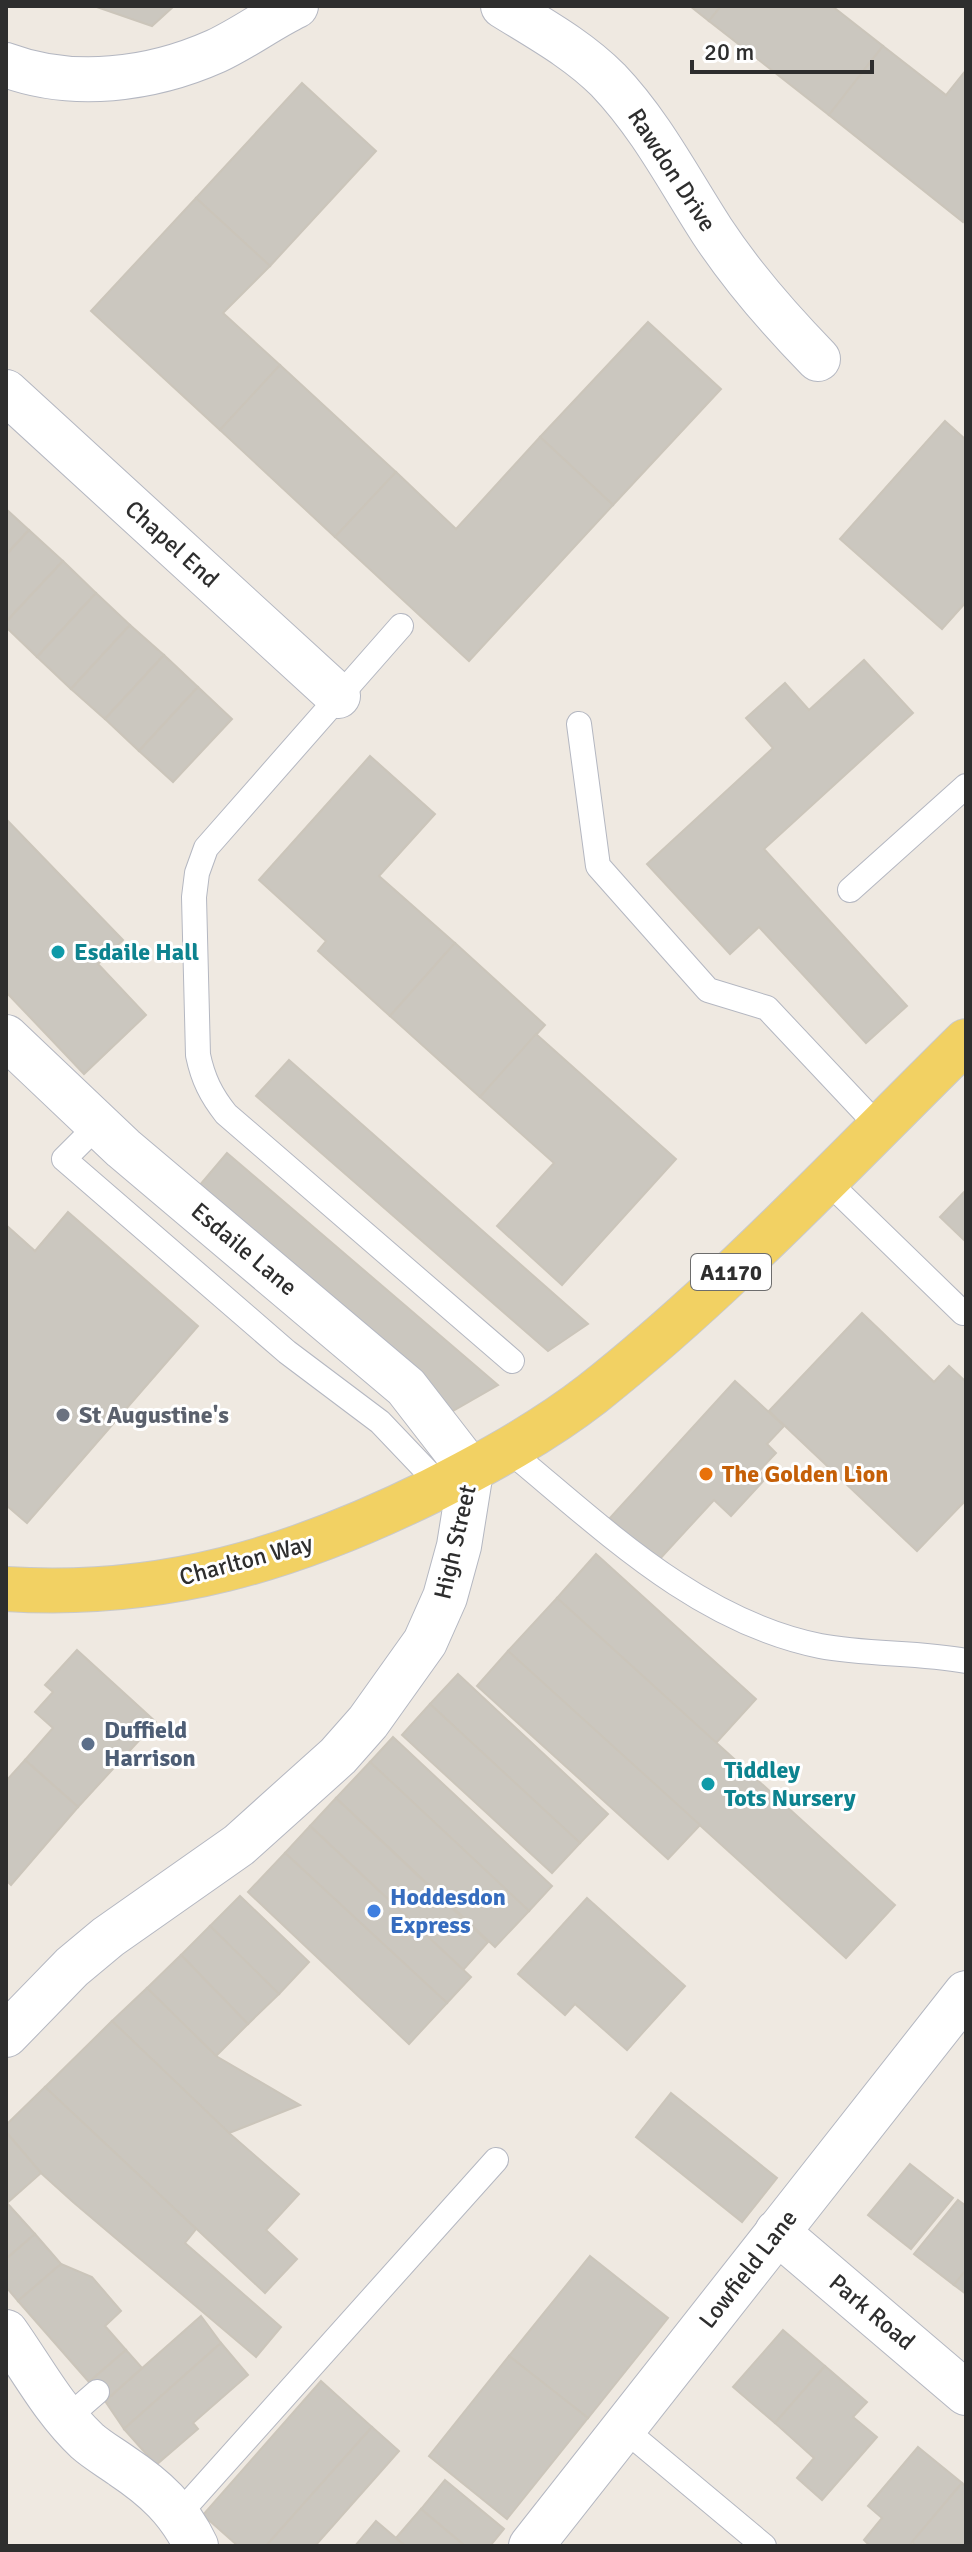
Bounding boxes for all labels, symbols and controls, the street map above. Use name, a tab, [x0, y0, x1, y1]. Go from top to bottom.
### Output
scale bar	[692, 24, 872, 74]
text: 20 m	[704, 37, 754, 67]
street label: Rawdon Drive	[621, 103, 723, 237]
street label: Chapel End	[119, 494, 225, 594]
place label: Esdaile Hall	[74, 937, 199, 967]
marker: Esdaile Hall	[49, 943, 67, 961]
street label: Esdaile Lane	[185, 1196, 303, 1302]
road number: A1170	[691, 1254, 771, 1290]
place label: St Augustine's	[79, 1400, 229, 1430]
marker: St Augustine's	[54, 1406, 72, 1424]
place label: The Golden Lion	[722, 1459, 888, 1489]
marker: The Golden Lion	[697, 1465, 715, 1483]
street label: High Street	[427, 1482, 483, 1602]
street label: Charlton Way	[176, 1528, 316, 1592]
place label: Duffield Harrison	[104, 1715, 196, 1773]
marker: Duffield Harrison	[79, 1735, 97, 1753]
place label: Tiddley Tots Nursery	[724, 1755, 856, 1813]
marker: Tiddley Tots Nursery	[699, 1775, 717, 1793]
place label: Hoddesdon Express	[390, 1882, 506, 1940]
marker: Hoddesdon Express	[365, 1902, 383, 1920]
street label: Lowfield Lane	[692, 2204, 804, 2334]
street label: Park Road	[823, 2267, 921, 2357]

